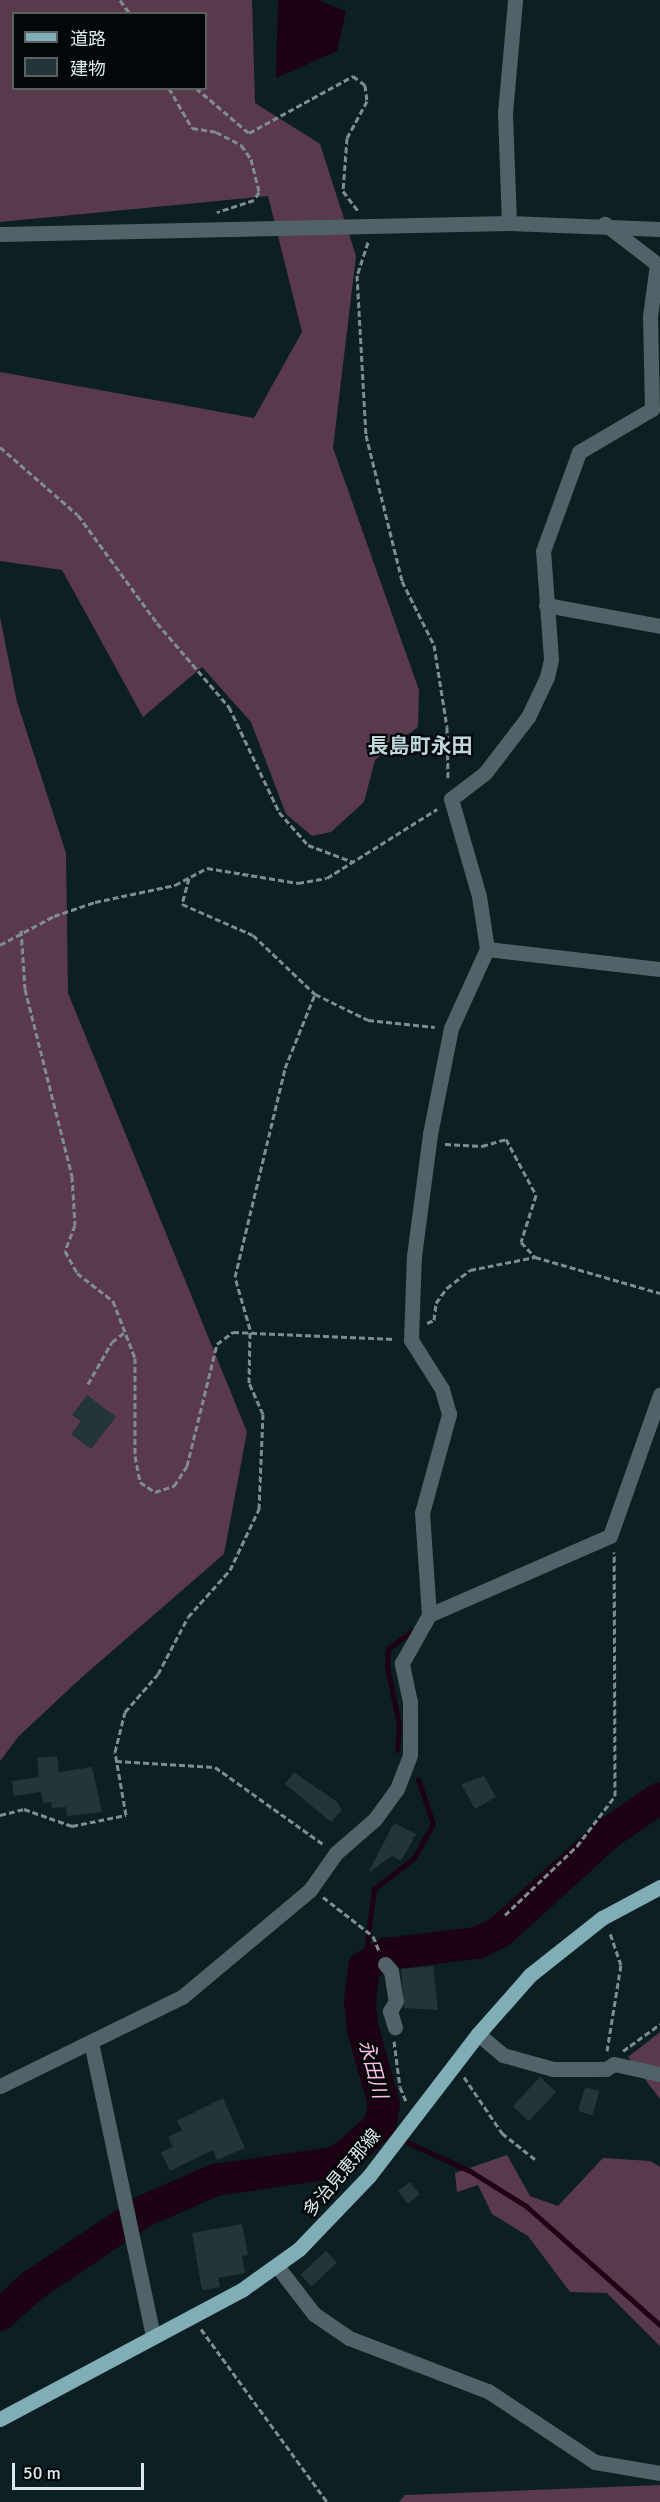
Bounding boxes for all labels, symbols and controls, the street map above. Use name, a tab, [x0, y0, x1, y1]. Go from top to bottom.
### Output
legend	[12, 12, 207, 90]
text: 道路	[70, 28, 106, 50]
text: 建物	[70, 58, 106, 80]
district label: 長島町永田	[368, 733, 472, 759]
water label: 永田川	[354, 2037, 392, 2101]
street label: 多治見恵那線	[299, 2125, 385, 2221]
scale bar	[15, 2451, 147, 2489]
text: 50 m	[23, 2462, 61, 2484]

